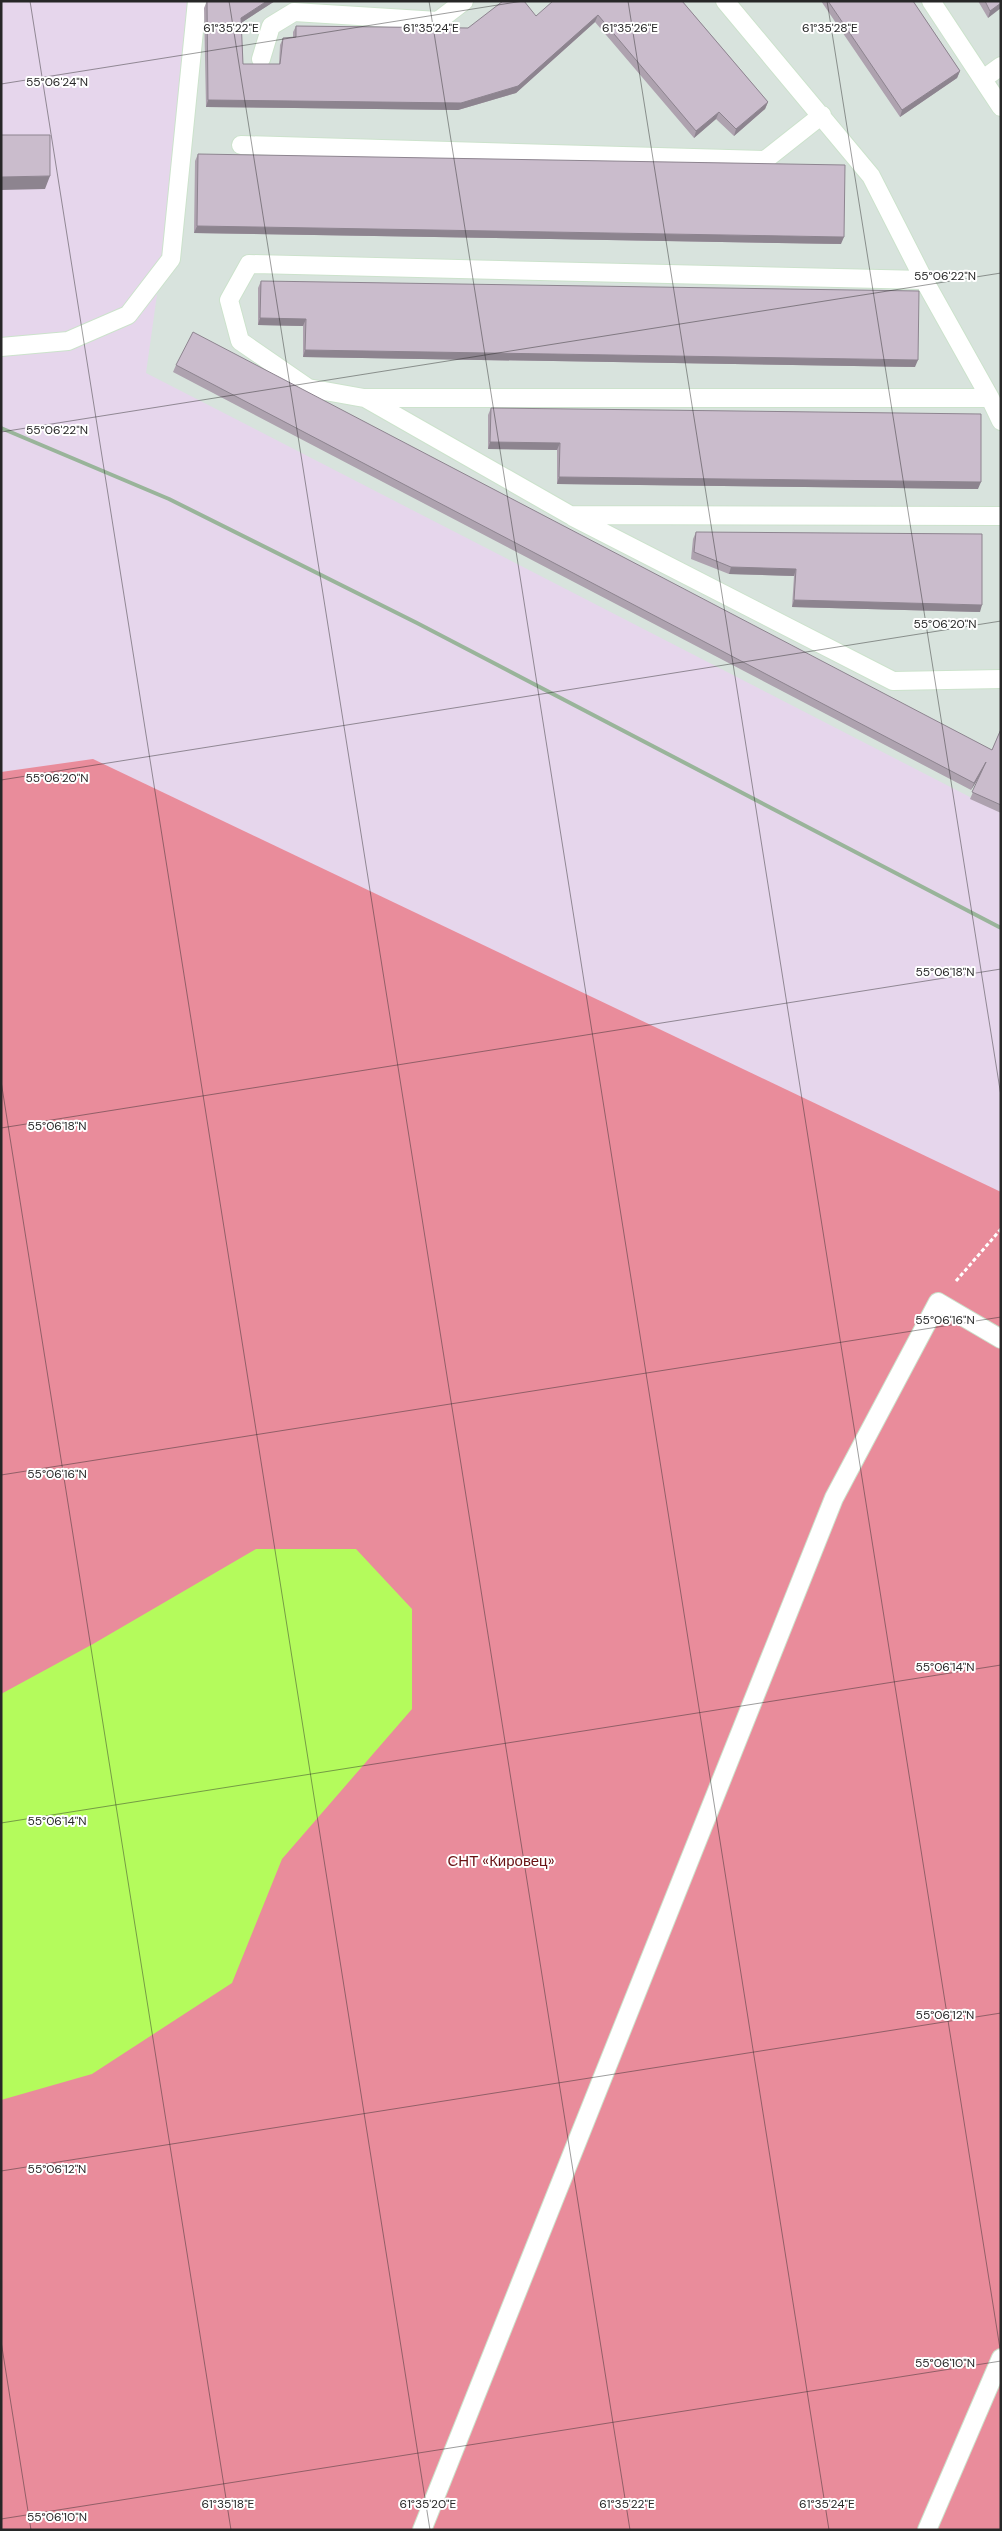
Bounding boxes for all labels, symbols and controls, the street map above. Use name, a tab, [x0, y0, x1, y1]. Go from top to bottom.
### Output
text: 61°35'22"E	[203, 20, 259, 36]
text: 61°35'24"E	[403, 20, 459, 36]
text: 61°35'26"E	[602, 20, 658, 36]
text: 61°35'28"E	[802, 20, 858, 36]
text: 55°06'24"N	[26, 74, 88, 90]
text: 55°06'22"N	[914, 268, 976, 284]
text: 55°06'22"N	[26, 422, 88, 438]
text: 55°06'20"N	[913, 616, 977, 632]
text: 55°06'20"N	[25, 770, 89, 786]
text: 55°06'18"N	[915, 964, 975, 980]
text: 55°06'18"N	[27, 1118, 87, 1134]
text: 55°06'16"N	[915, 1312, 975, 1328]
text: 55°06'16"N	[27, 1466, 87, 1482]
text: 55°06'14"N	[915, 1659, 975, 1675]
text: 55°06'14"N	[27, 1813, 87, 1829]
park label: СНТ «Кировец»	[448, 1851, 555, 1871]
text: 55°06'12"N	[916, 2007, 974, 2023]
text: 55°06'12"N	[28, 2161, 86, 2177]
text: 55°06'10"N	[915, 2355, 975, 2371]
text: 61°35'18"E	[202, 2496, 255, 2512]
text: 61°35'20"E	[400, 2496, 457, 2512]
text: 61°35'22"E	[599, 2496, 655, 2512]
text: 61°35'24"E	[799, 2496, 855, 2512]
text: 55°06'10"N	[27, 2509, 87, 2525]

